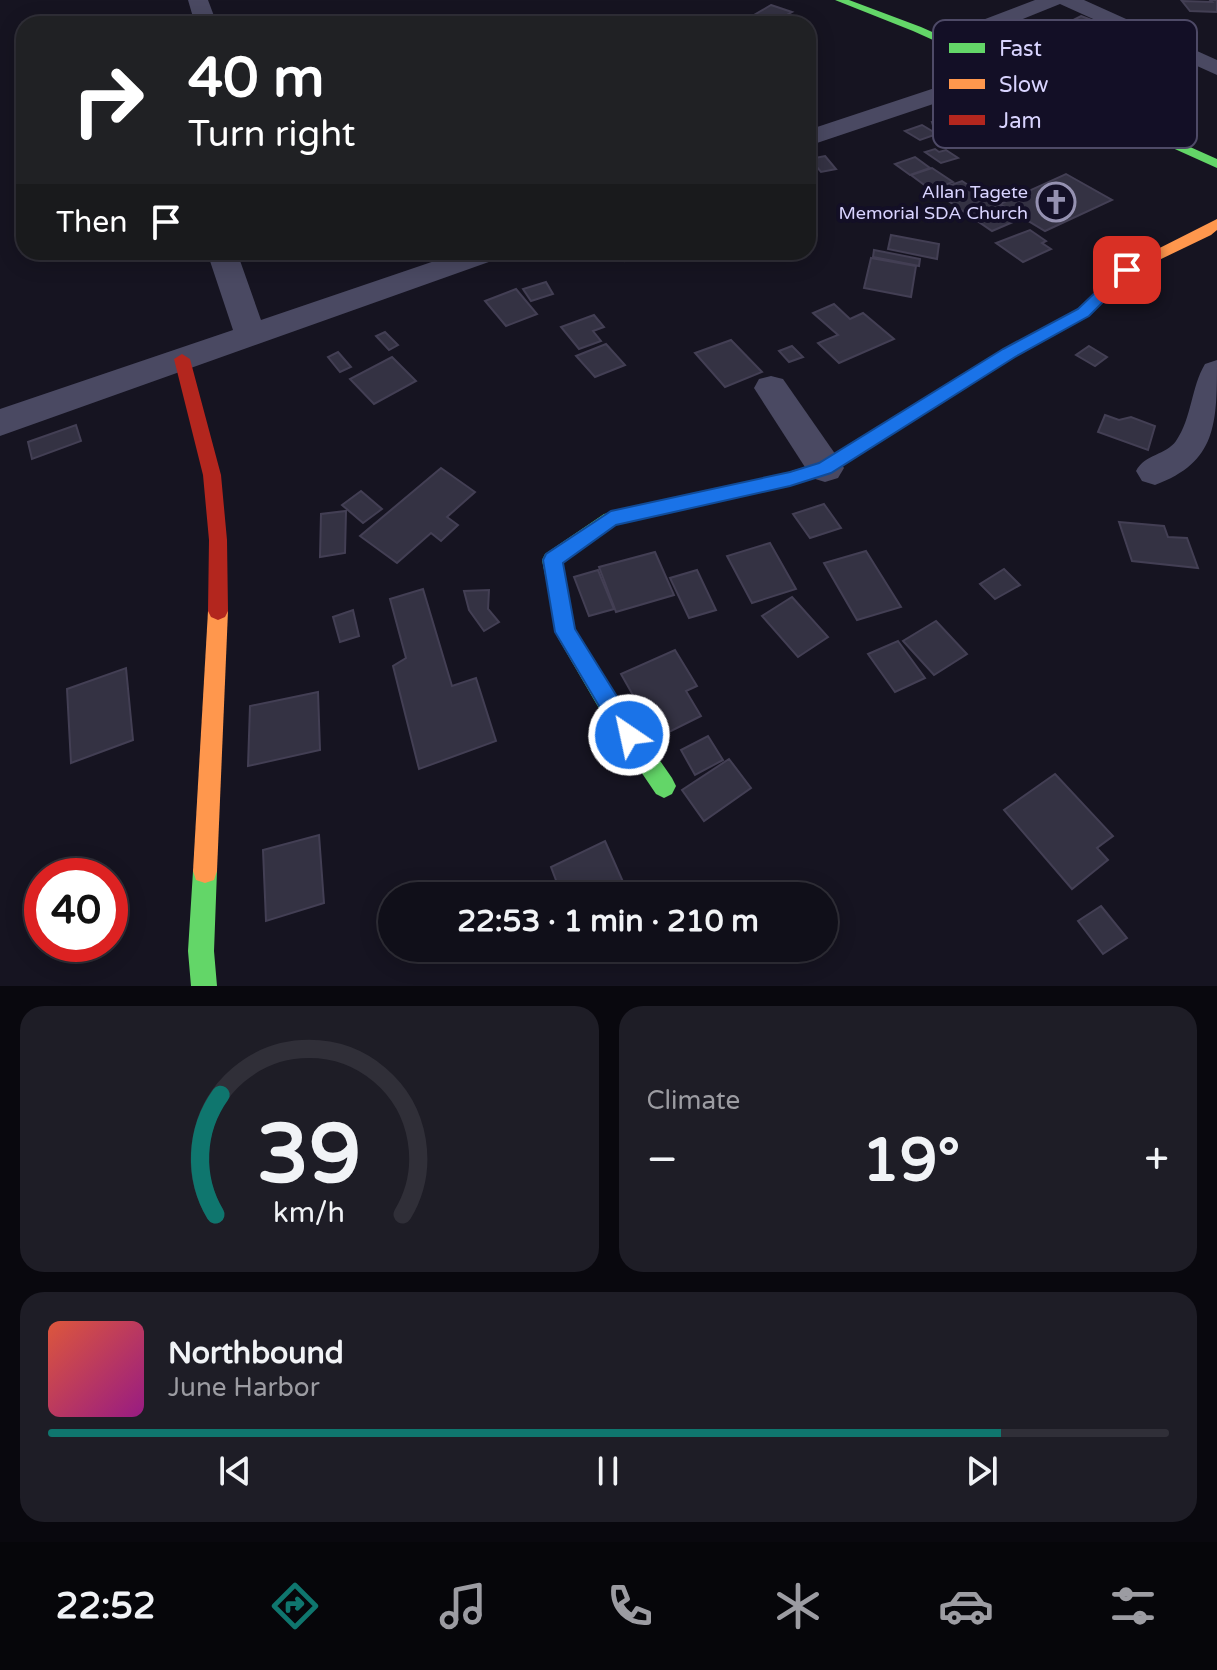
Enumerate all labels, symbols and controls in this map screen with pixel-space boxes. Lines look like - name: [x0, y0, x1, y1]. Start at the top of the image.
- legend: [933, 20, 1197, 148]
- text: Fast: [999, 36, 1042, 62]
- text: 40 m: [188, 45, 324, 112]
- icon: right: [56, 48, 160, 152]
- text: Slow: [999, 72, 1049, 98]
- text: Jam: [999, 108, 1042, 134]
- text: Turn right: [188, 113, 355, 156]
- place label: Allan Tagete Memorial SDA Church: [839, 181, 1028, 224]
- church icon: Allan Tagete Memorial SDA Church: [1035, 181, 1077, 223]
- icon: arrive: [144, 200, 188, 244]
- text: Then: [56, 204, 128, 241]
- pin: [1093, 236, 1161, 304]
- icon: arrive: [1105, 248, 1149, 292]
- position arrow: [587, 693, 671, 777]
- speed limit sign: 40: [24, 858, 128, 962]
- text: 22:53 · 1 min · 210 m: [457, 903, 759, 940]
- text: Climate: [647, 1085, 740, 1116]
- text: 39: [257, 1105, 361, 1205]
- text: 19°: [862, 1125, 960, 1197]
- text: −: [647, 1134, 678, 1187]
- text: +: [1144, 1134, 1169, 1187]
- text: km/h: [273, 1196, 345, 1230]
- text: Northbound: [168, 1335, 344, 1372]
- text: June Harbor: [168, 1372, 320, 1403]
- icon: previous: [213, 1449, 257, 1493]
- icon: pause: [586, 1449, 630, 1493]
- icon: next: [960, 1449, 1004, 1493]
- icon: directions: [267, 1578, 323, 1634]
- icon: music: [435, 1578, 491, 1634]
- icon: phone: [602, 1578, 658, 1634]
- icon: climate: [770, 1578, 826, 1634]
- icon: car: [938, 1578, 994, 1634]
- icon: filters: [1105, 1578, 1161, 1634]
- text: 22:52: [56, 1585, 156, 1628]

